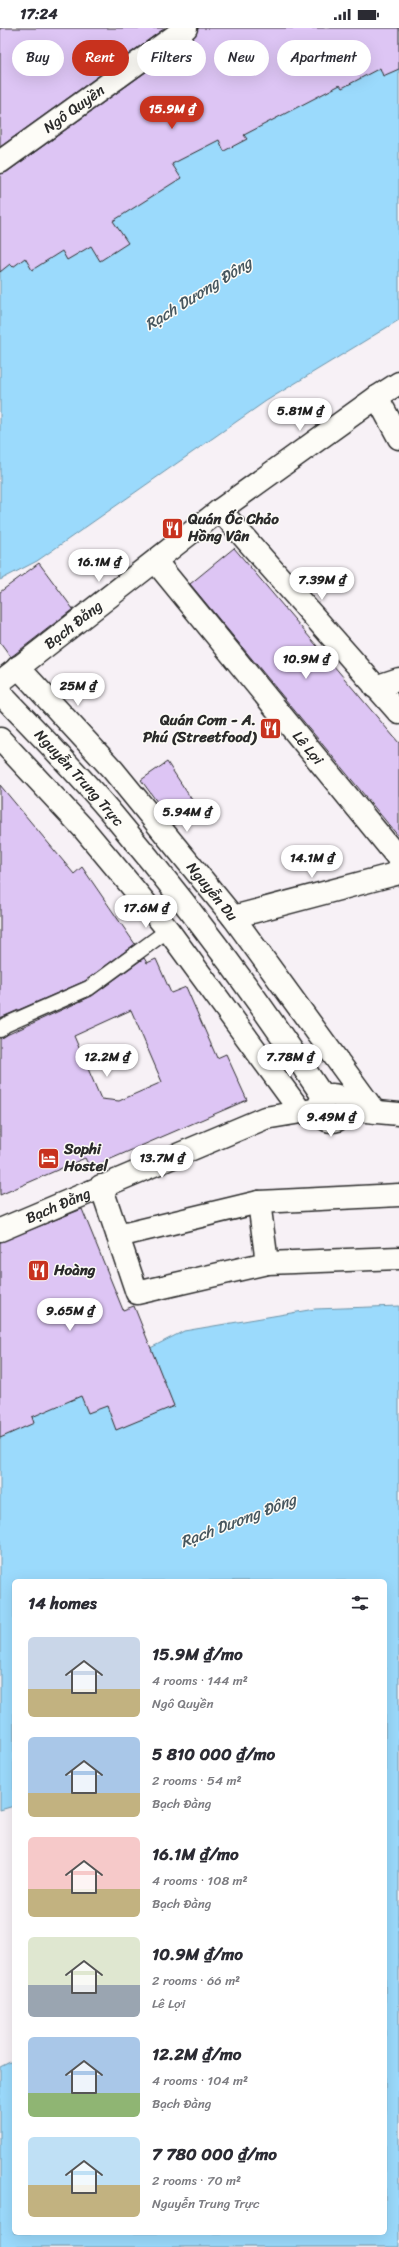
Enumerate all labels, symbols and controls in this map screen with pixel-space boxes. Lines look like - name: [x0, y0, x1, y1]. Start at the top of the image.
- text: 17:24: [20, 1, 58, 27]
- chip: Buy: [12, 40, 64, 76]
- chip: Rent: [72, 40, 129, 76]
- chip: Filters: [137, 40, 206, 76]
- chip: New: [214, 40, 269, 76]
- chip: Apartment: [277, 40, 371, 76]
- street label: Ngô Quyền: [37, 78, 110, 140]
- pin: 15.9M ₫: [135, 96, 209, 130]
- text: 15.9M ₫: [149, 97, 195, 120]
- water label: Rạch Dương Đông: [139, 248, 260, 338]
- pin: 5.81M ₫: [263, 398, 337, 432]
- text: 5.81M ₫: [277, 399, 323, 422]
- place label: Quán Ốc Chảo Hồng Vân: [187, 506, 279, 549]
- restaurant icon: Quán Ốc Chảo Hồng Vân: [160, 515, 186, 541]
- pin: 16.1M ₫: [62, 549, 136, 583]
- text: 16.1M ₫: [77, 550, 121, 573]
- pin: 7.39M ₫: [285, 567, 359, 601]
- text: 7.39M ₫: [298, 568, 346, 591]
- street label: Bạch Đằng: [38, 593, 109, 656]
- pin: 10.9M ₫: [269, 646, 343, 680]
- text: 10.9M ₫: [283, 647, 329, 670]
- pin: 25M ₫: [50, 673, 106, 707]
- text: 25M ₫: [60, 674, 96, 697]
- place label: Quán Cơm - A. Phú (Streetfood): [143, 707, 258, 750]
- restaurant icon: Quán Cơm - A. Phú (Streetfood): [258, 716, 284, 742]
- street label: Nguyễn Trung Trực: [28, 723, 131, 833]
- street label: Lê Lợi: [286, 725, 331, 772]
- pin: 5.94M ₫: [150, 799, 224, 833]
- text: 5.94M ₫: [163, 800, 211, 823]
- pin: 14.1M ₫: [275, 845, 349, 879]
- text: 14.1M ₫: [290, 846, 334, 869]
- street label: Nguyễn Du: [180, 856, 245, 927]
- pin: 17.6M ₫: [109, 895, 183, 929]
- text: 17.6M ₫: [123, 896, 169, 919]
- pin: 12.2M ₫: [70, 1044, 144, 1078]
- pin: 7.78M ₫: [253, 1044, 327, 1078]
- text: 12.2M ₫: [84, 1045, 130, 1068]
- text: 7.78M ₫: [266, 1045, 314, 1068]
- pin: 9.49M ₫: [294, 1104, 368, 1138]
- text: 9.49M ₫: [307, 1105, 355, 1128]
- place label: Sophi Hostel: [63, 1136, 108, 1179]
- hotel icon: Sophi Hostel: [35, 1145, 61, 1171]
- pin: 13.7M ₫: [125, 1145, 199, 1179]
- text: 13.7M ₫: [140, 1146, 184, 1169]
- street label: Bạch Đằng: [21, 1180, 95, 1231]
- restaurant icon: Hoàng: [26, 1257, 52, 1283]
- place label: Hoàng: [53, 1257, 96, 1283]
- pin: 9.65M ₫: [33, 1298, 107, 1332]
- text: 9.65M ₫: [46, 1299, 94, 1322]
- water label: Rạch Dương Đông: [176, 1484, 302, 1556]
- text: 14 homes: [28, 1588, 97, 1618]
- icon: filters: [349, 1592, 371, 1614]
- text: 15.9M ₫/mo: [152, 1639, 243, 1669]
- icon: home: [60, 1653, 108, 1701]
- text: 4 rooms · 144 m²: [152, 1669, 248, 1692]
- text: Ngô Quyền: [152, 1692, 213, 1715]
- text: 5 810 000 ₫/mo: [152, 1739, 275, 1769]
- icon: home: [60, 1753, 108, 1801]
- text: 2 rooms · 54 m²: [152, 1769, 242, 1792]
- text: Bạch Đằng: [152, 1792, 211, 1815]
- text: 16.1M ₫/mo: [152, 1839, 239, 1869]
- icon: home: [60, 1853, 108, 1901]
- text: 4 rooms · 108 m²: [152, 1869, 248, 1892]
- text: Bạch Đằng: [152, 1892, 211, 1915]
- text: 10.9M ₫/mo: [152, 1939, 243, 1969]
- icon: home: [60, 1953, 108, 2001]
- text: 2 rooms · 66 m²: [152, 1969, 240, 1992]
- text: Lê Lợi: [152, 1992, 185, 2015]
- text: 12.2M ₫/mo: [152, 2039, 241, 2069]
- icon: home: [60, 2053, 108, 2101]
- text: 4 rooms · 104 m²: [152, 2069, 248, 2092]
- text: Bạch Đằng: [152, 2092, 211, 2115]
- text: 7 780 000 ₫/mo: [152, 2139, 277, 2169]
- icon: home: [60, 2153, 108, 2201]
- text: 2 rooms · 70 m²: [152, 2169, 241, 2192]
- text: Nguyễn Trung Trực: [152, 2192, 259, 2215]

